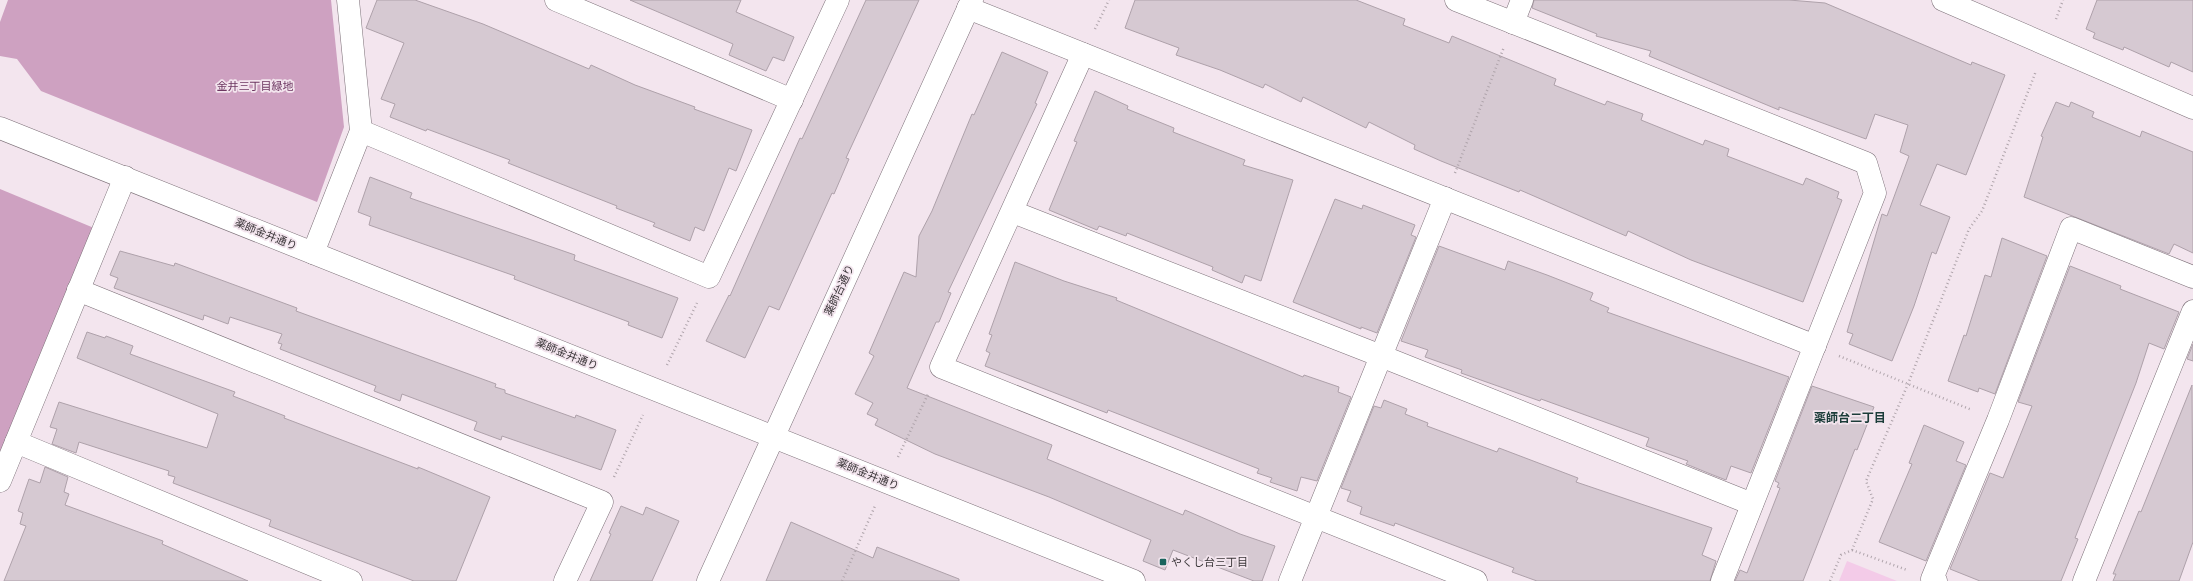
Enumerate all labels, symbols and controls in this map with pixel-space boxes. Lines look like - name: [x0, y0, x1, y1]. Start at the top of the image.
- park label: 金井三丁目緑地: [217, 79, 294, 92]
- street label: 薬師金井通り: [233, 215, 299, 252]
- street label: 薬師台通り: [821, 262, 856, 317]
- street label: 薬師金井通り: [534, 335, 600, 372]
- district label: 薬師台二丁目: [1814, 410, 1886, 424]
- street label: 薬師金井通り: [835, 455, 901, 492]
- place label: やくし台三丁目: [1171, 555, 1248, 568]
- marker: やくし台三丁目: [1158, 557, 1168, 567]

